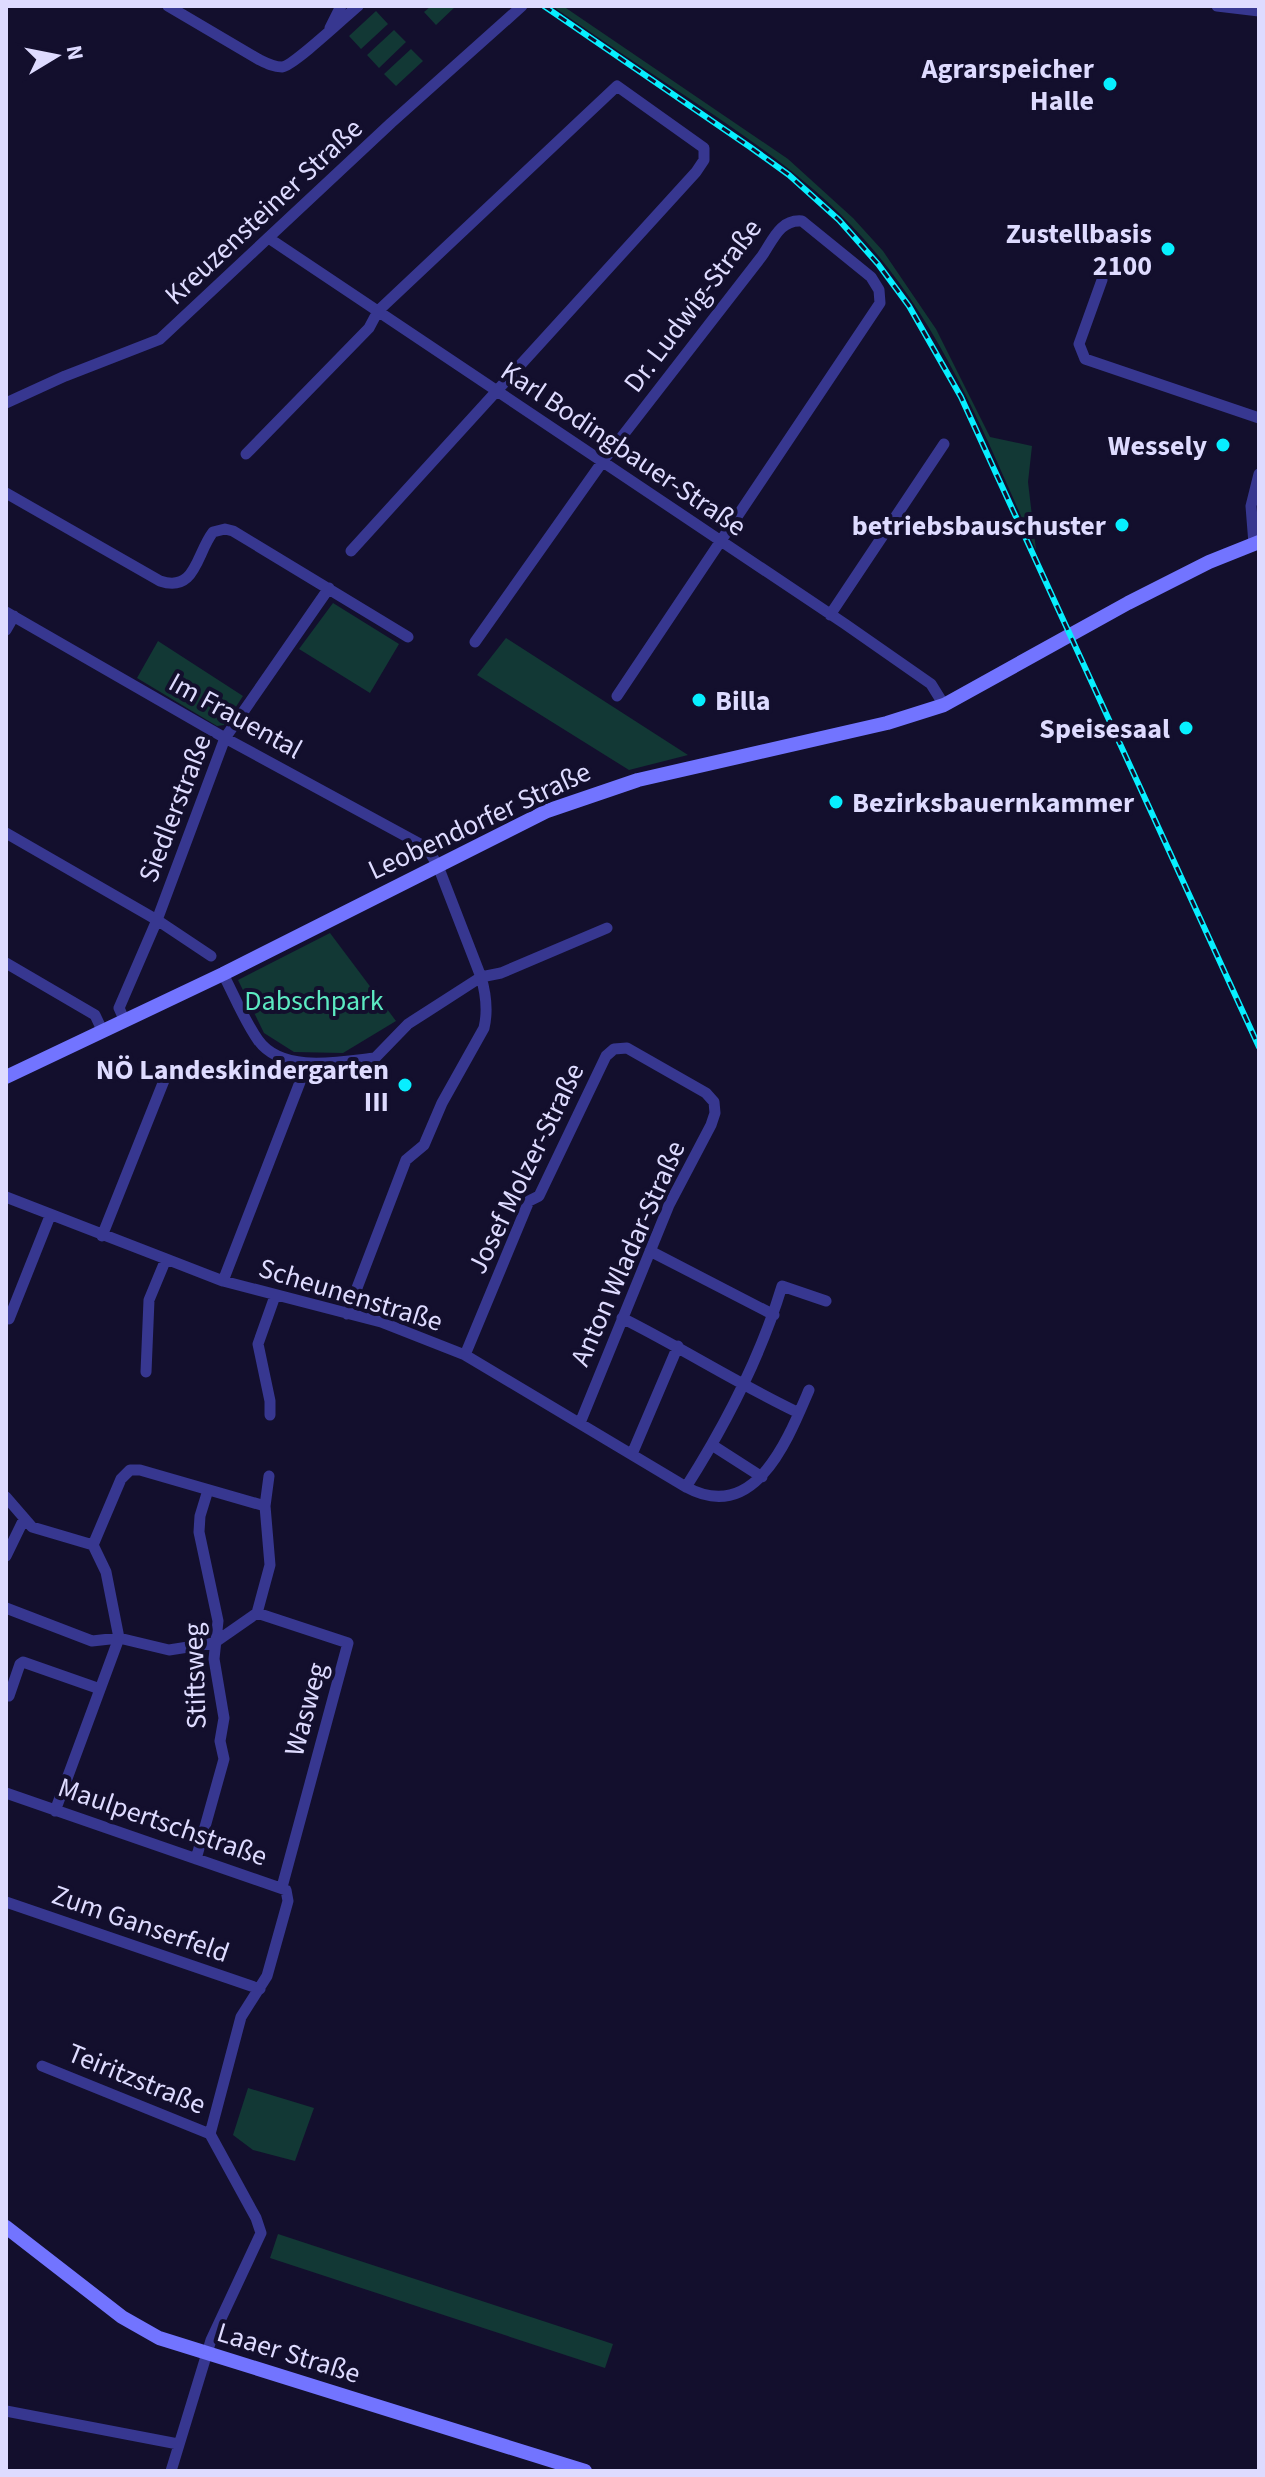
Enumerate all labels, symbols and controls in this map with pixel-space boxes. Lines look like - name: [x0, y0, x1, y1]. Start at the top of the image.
- north arrow: [16, 16, 96, 96]
- text: N: [58, 43, 92, 63]
- place label: Agrarspeicher Halle: [921, 49, 1095, 121]
- marker: Agrarspeicher Halle: [1101, 75, 1119, 93]
- street label: Kreuzensteiner Straße: [156, 109, 372, 314]
- street label: Dr. Ludwig-Straße: [614, 210, 771, 401]
- place label: Zustellbasis 2100: [1006, 214, 1152, 286]
- marker: Zustellbasis 2100: [1159, 240, 1177, 258]
- street label: Karl Bodingbauer-Straße: [493, 351, 754, 546]
- place label: Wessely: [1108, 426, 1207, 466]
- marker: Wessely: [1214, 436, 1232, 454]
- place label: betriebsbauschuster: [852, 506, 1107, 546]
- marker: betriebsbauschuster: [1113, 516, 1131, 534]
- street label: Im Frauental: [161, 663, 310, 769]
- place label: Billa: [715, 681, 770, 721]
- marker: Billa: [690, 691, 708, 709]
- place label: Speisesaal: [1039, 709, 1170, 749]
- marker: Speisesaal: [1177, 719, 1195, 737]
- street label: Siedlerstraße: [128, 728, 222, 888]
- street label: Leobendorfer Straße: [362, 752, 597, 890]
- place label: Bezirksbauernkammer: [852, 783, 1135, 823]
- marker: Bezirksbauernkammer: [827, 793, 845, 811]
- park label: Dabschpark: [244, 981, 384, 1021]
- place label: NÖ Landeskindergarten III: [96, 1050, 389, 1122]
- street label: Josef Molzer-Straße: [457, 1056, 594, 1281]
- marker: NÖ Landeskindergarten III: [396, 1076, 414, 1094]
- street label: Anton Wladar-Straße: [560, 1134, 696, 1372]
- street label: Scheunenstraße: [254, 1248, 448, 1342]
- street label: Stiftsweg: [173, 1622, 217, 1730]
- street label: Wasweg: [274, 1658, 338, 1760]
- street label: Maulpertschstraße: [53, 1767, 273, 1876]
- street label: Zum Ganserfeld: [47, 1875, 235, 1973]
- street label: Teiritzstraße: [62, 2033, 212, 2125]
- street label: Laaer Straße: [212, 2312, 365, 2394]

